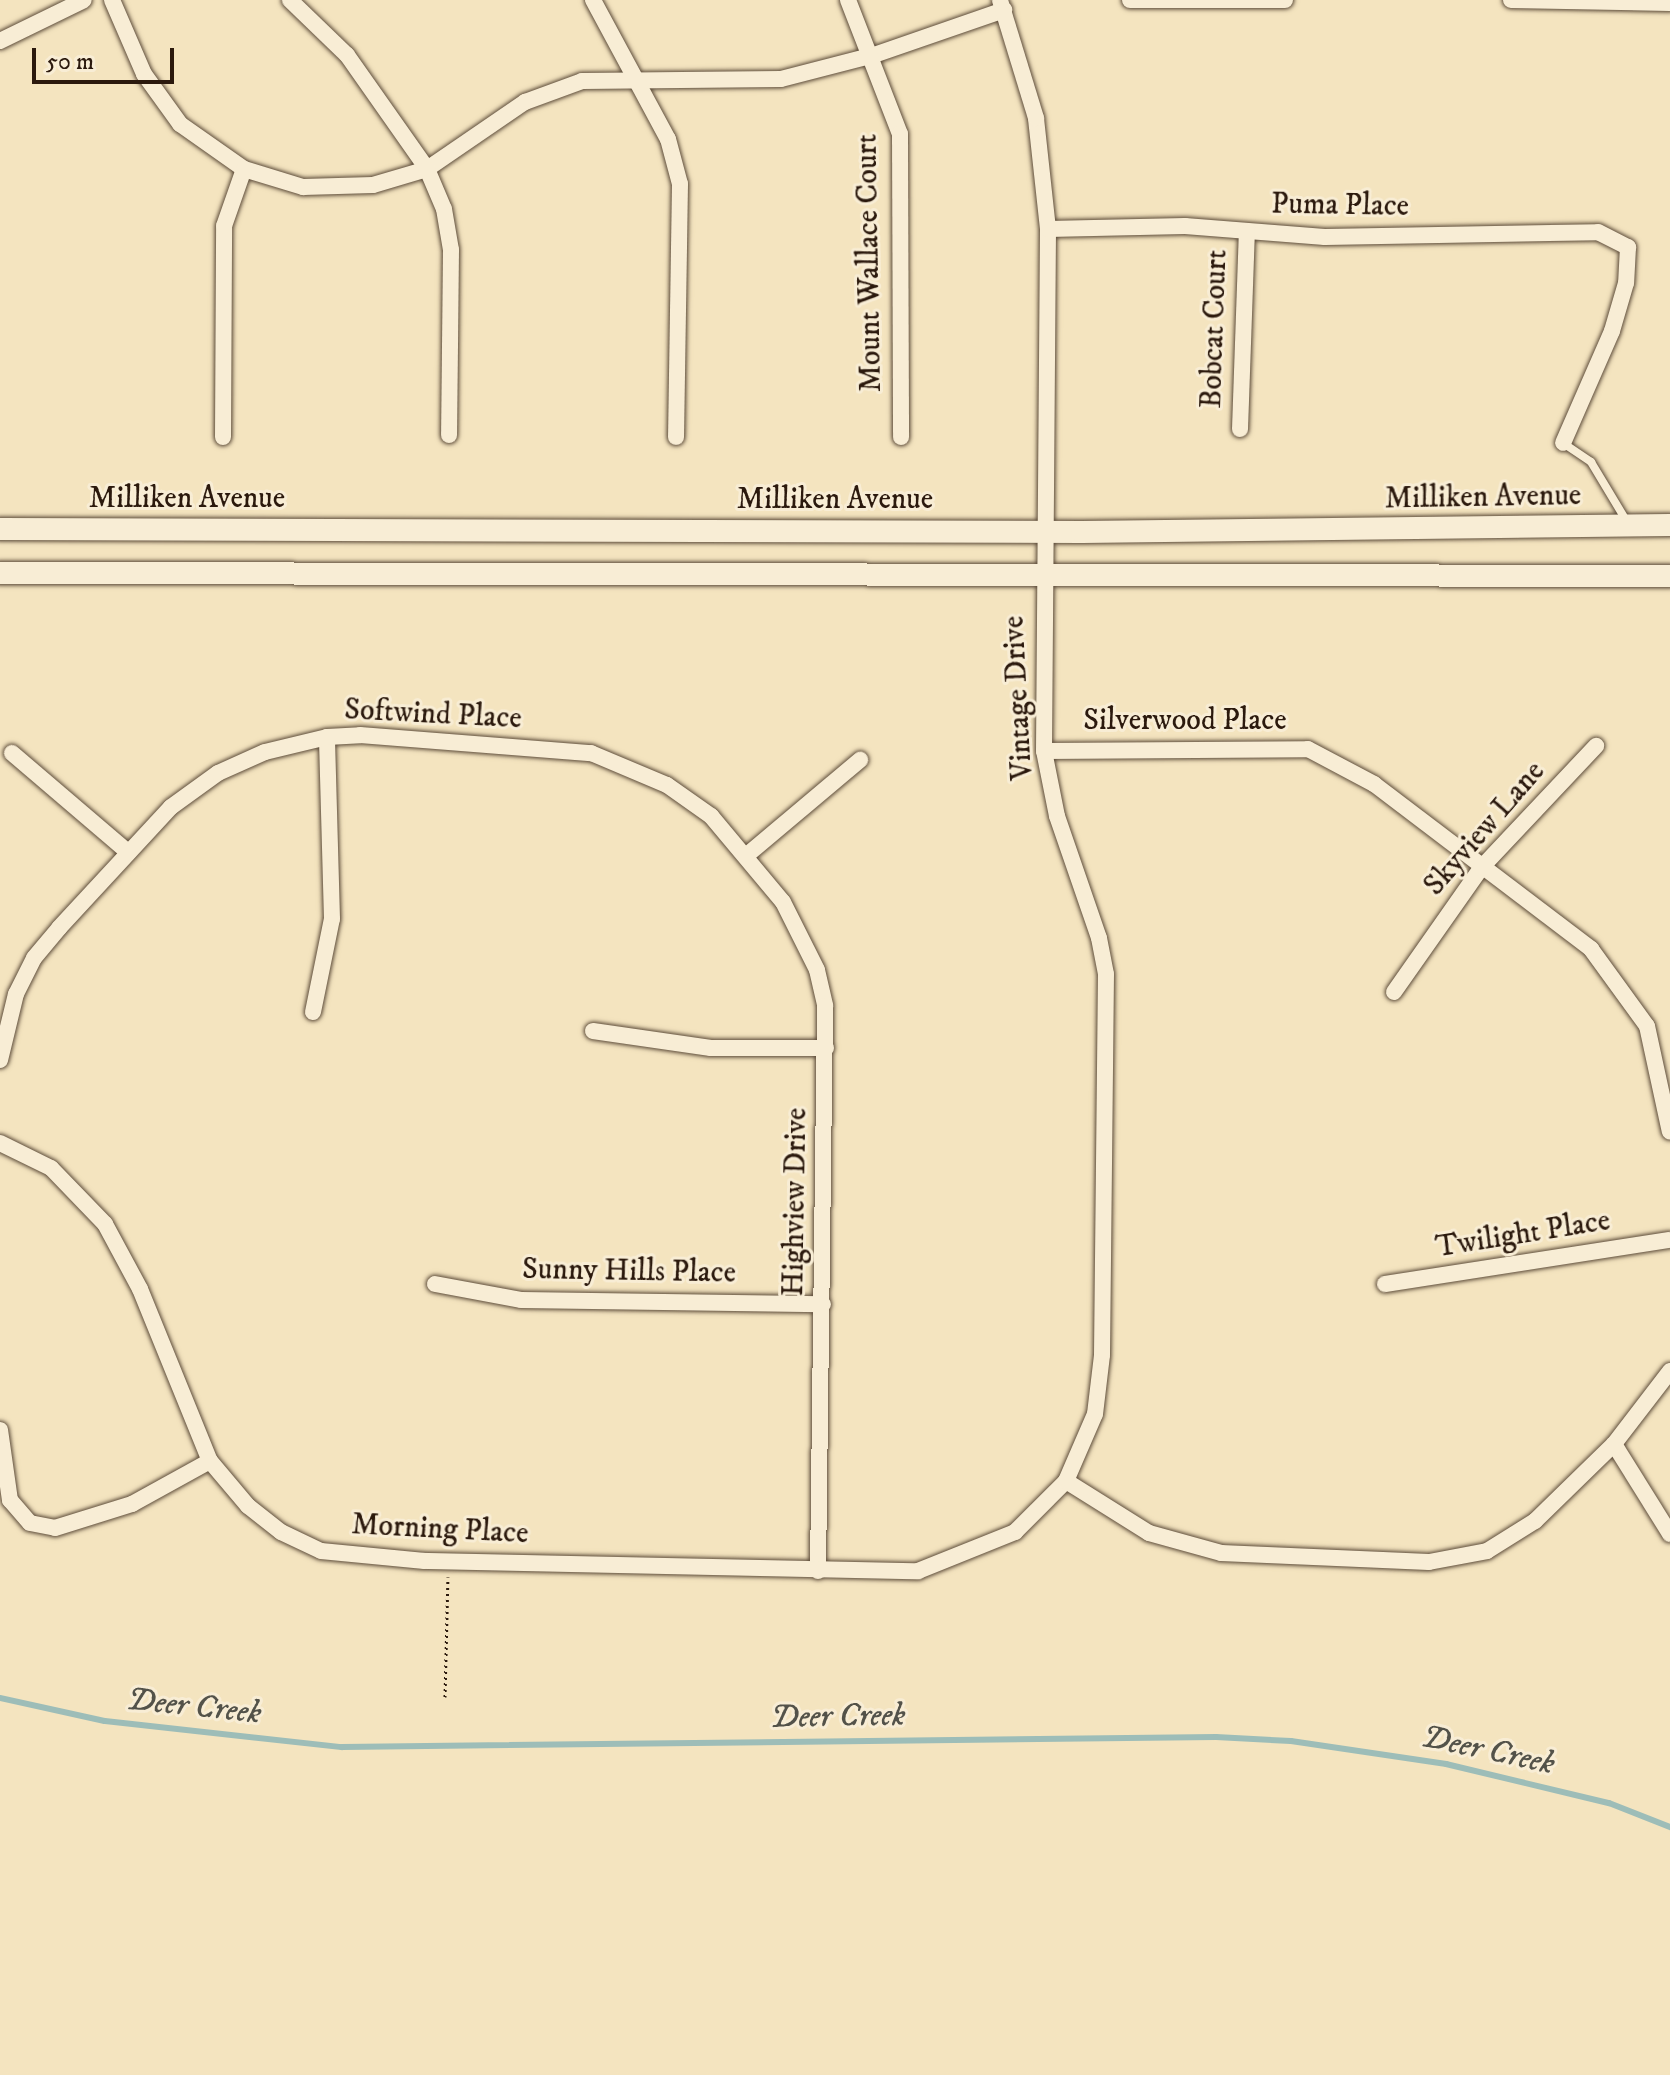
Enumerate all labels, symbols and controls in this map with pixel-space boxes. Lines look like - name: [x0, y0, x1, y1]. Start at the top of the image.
- scale bar: [36, 32, 178, 82]
- text: 50 m: [46, 47, 94, 77]
- street label: Mount Wallace Court: [850, 134, 890, 392]
- street label: Puma Place: [1271, 187, 1409, 225]
- street label: Bobcat Court: [1194, 249, 1236, 409]
- street label: Milliken Avenue: [1384, 478, 1582, 518]
- street label: Milliken Avenue: [89, 481, 285, 517]
- street label: Milliken Avenue: [737, 482, 933, 518]
- street label: Vintage Drive: [997, 615, 1041, 781]
- street label: Softwind Place: [343, 692, 523, 738]
- street label: Silverwood Place: [1083, 703, 1287, 739]
- street label: Skyview Lane: [1417, 755, 1553, 903]
- street label: Highview Drive: [776, 1107, 816, 1297]
- street label: Twilight Place: [1433, 1203, 1613, 1267]
- street label: Sunny Hills Place: [522, 1252, 736, 1292]
- street label: Morning Place: [351, 1507, 529, 1553]
- water label: Deer Creek: [125, 1681, 263, 1733]
- water label: Deer Creek: [770, 1697, 906, 1737]
- water label: Deer Creek: [1418, 1718, 1558, 1784]

